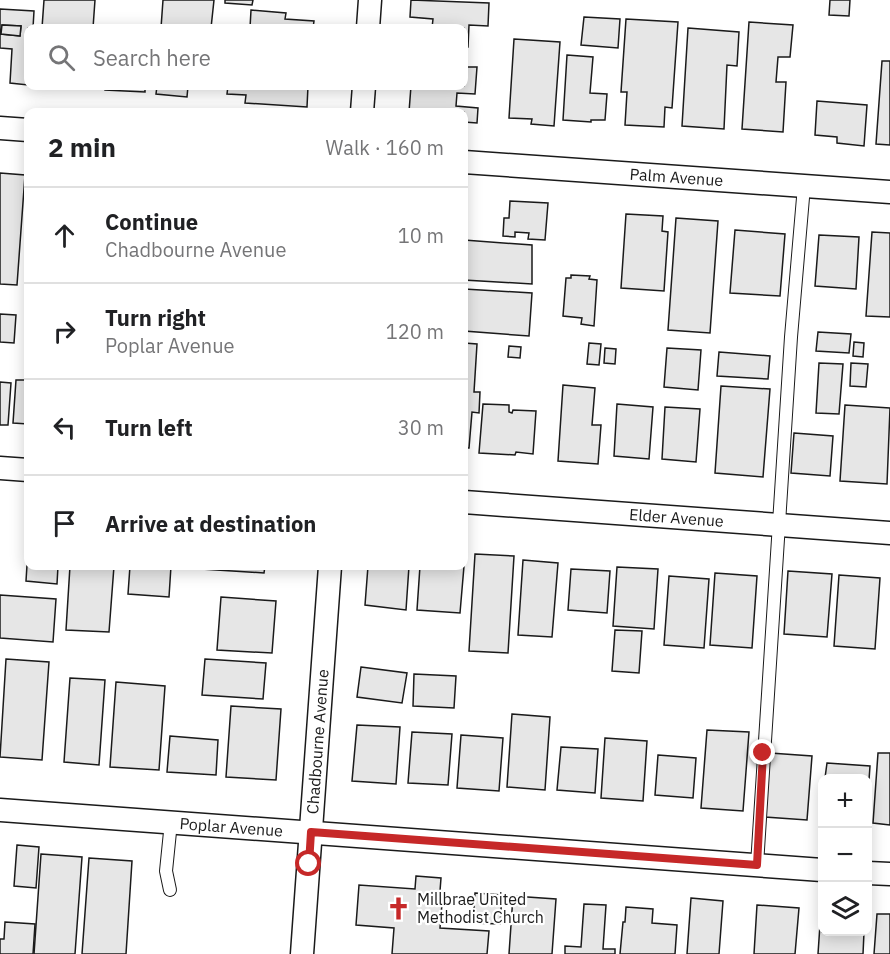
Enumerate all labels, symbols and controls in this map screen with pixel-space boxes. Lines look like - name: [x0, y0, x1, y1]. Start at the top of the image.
- search box: [24, 24, 468, 90]
- icon: search: [45, 41, 78, 74]
- text: Search here: [93, 43, 211, 72]
- text: 2 min: [48, 130, 116, 164]
- text: Walk · 160 m: [326, 134, 444, 161]
- street label: Palm Avenue: [629, 164, 724, 190]
- text: Continue: [105, 207, 198, 236]
- icon: ahead: [48, 219, 81, 252]
- text: 10 m: [398, 222, 444, 249]
- text: Chadbourne Avenue: [105, 236, 286, 263]
- text: Turn right: [105, 303, 206, 332]
- icon: right: [48, 315, 81, 348]
- text: 120 m: [386, 318, 444, 345]
- text: Poplar Avenue: [105, 332, 234, 359]
- icon: left: [48, 411, 81, 444]
- text: Turn left: [105, 413, 193, 442]
- text: 30 m: [398, 414, 444, 441]
- street label: Elder Avenue: [628, 504, 725, 531]
- icon: arrive: [48, 507, 81, 540]
- text: Arrive at destination: [105, 509, 316, 538]
- street label: Chadbourne Avenue: [302, 668, 333, 815]
- route end: [749, 739, 775, 765]
- map controls: [818, 774, 872, 936]
- button: +: [818, 774, 872, 828]
- street label: Poplar Avenue: [179, 813, 284, 841]
- button: −: [818, 828, 872, 882]
- route start: [295, 850, 321, 876]
- button: layers: [818, 882, 872, 936]
- place label: Millbrae United Methodist Church: [417, 889, 544, 927]
- church icon: Millbrae United Methodist Church: [386, 895, 412, 921]

